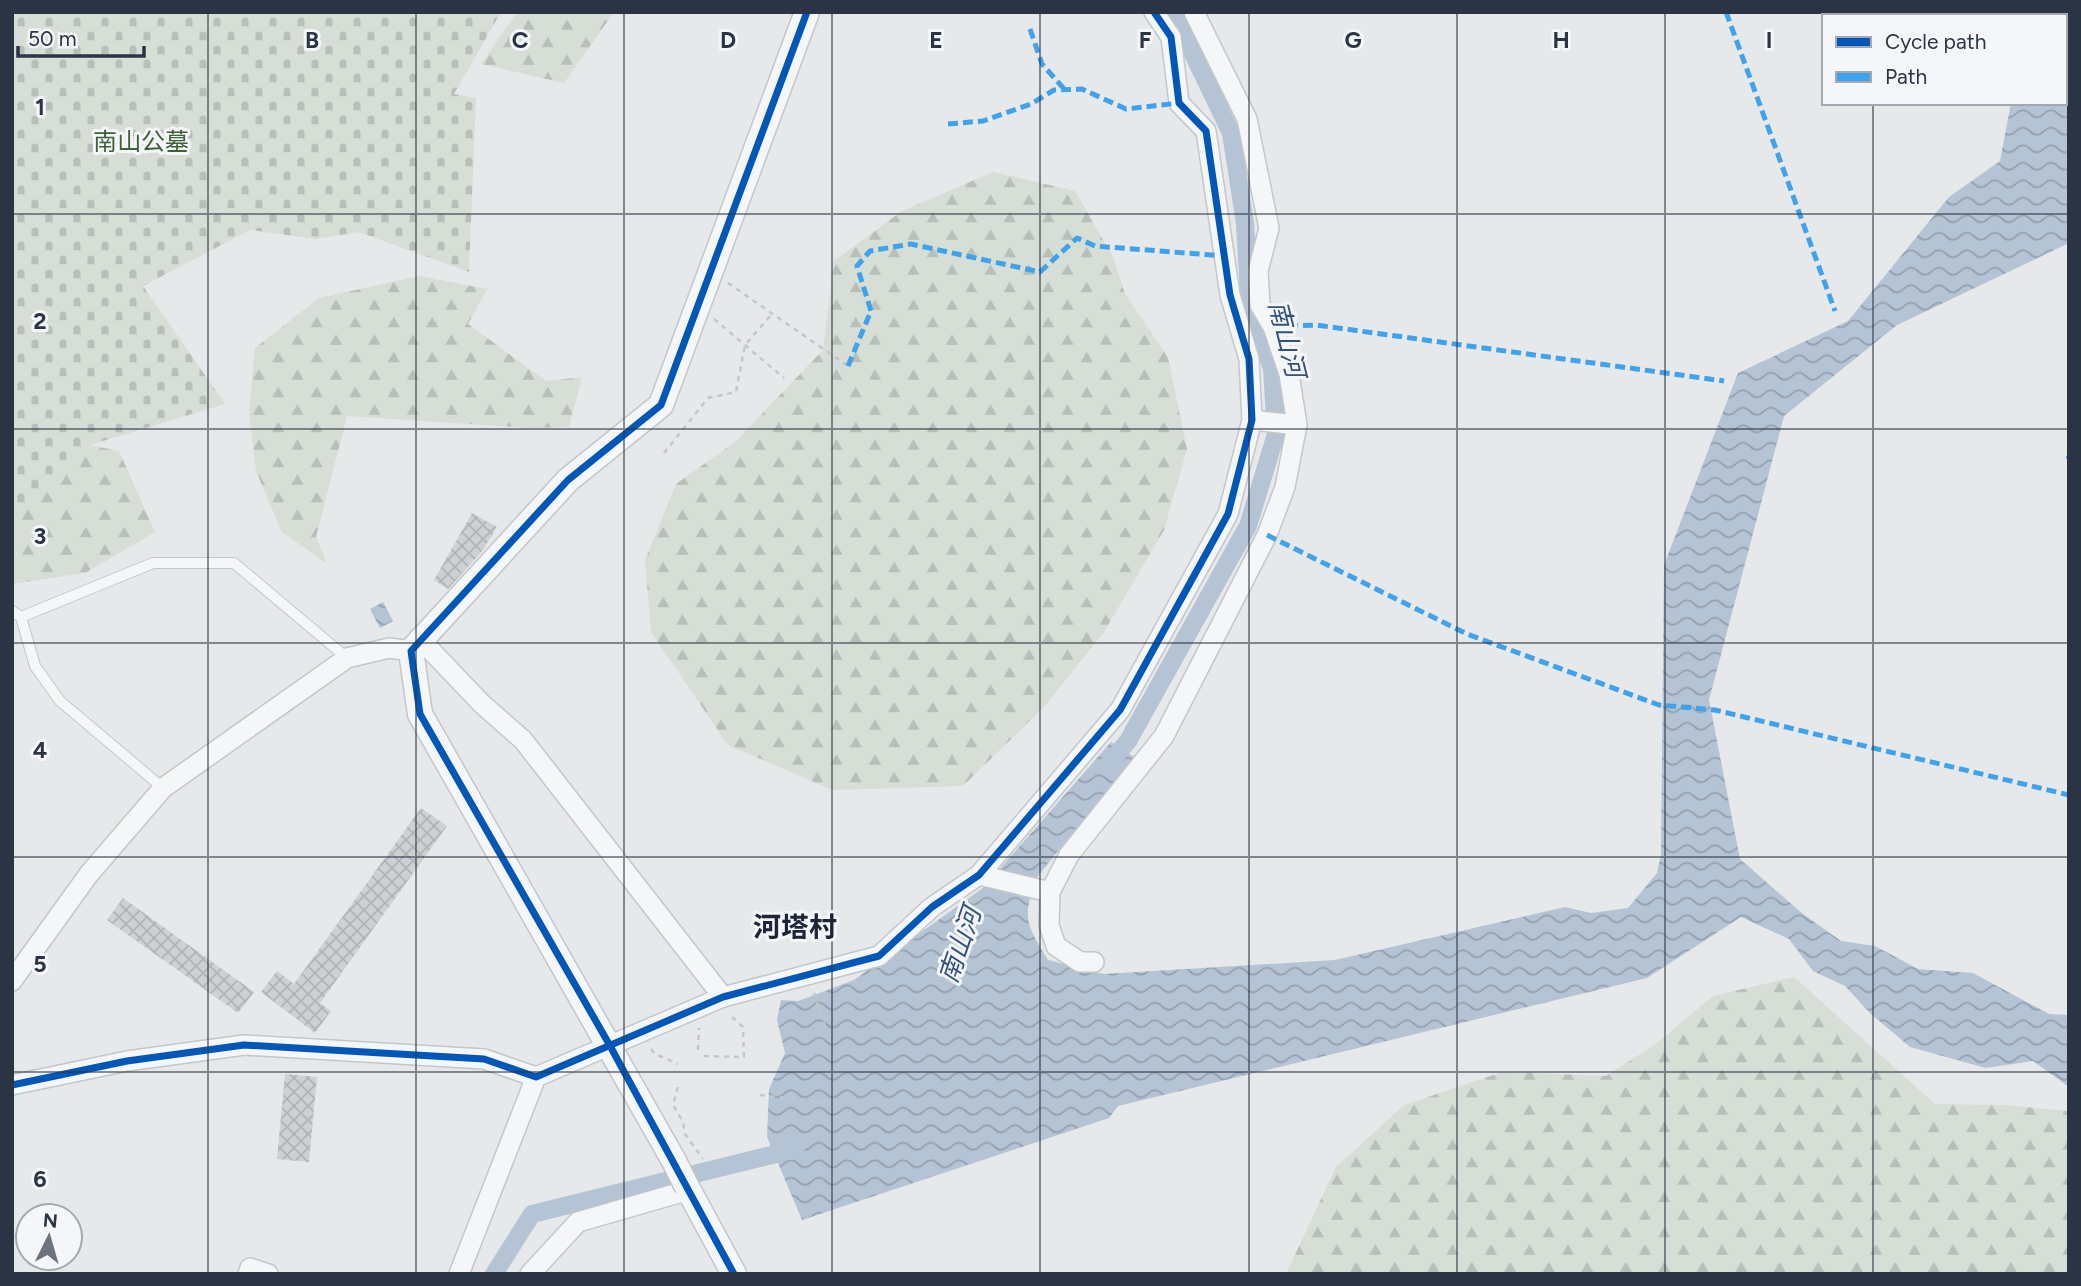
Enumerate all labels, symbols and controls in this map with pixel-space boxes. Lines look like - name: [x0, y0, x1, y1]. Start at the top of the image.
- scale bar: [18, 14, 144, 58]
- legend: [1822, 14, 2067, 105]
- text: 50 m: [28, 26, 77, 51]
- text: B: [305, 26, 319, 54]
- text: C: [512, 26, 529, 54]
- text: D: [720, 26, 736, 54]
- text: E: [929, 26, 943, 54]
- text: F: [1139, 26, 1152, 54]
- text: G: [1344, 26, 1362, 54]
- text: H: [1552, 26, 1570, 54]
- text: I: [1766, 26, 1772, 54]
- text: Cycle path: [1885, 29, 1986, 54]
- text: Path: [1885, 64, 1927, 89]
- text: 1: [35, 93, 45, 121]
- park label: 南山公墓: [93, 127, 189, 156]
- water label: 南山河: [1262, 297, 1313, 386]
- text: 2: [33, 307, 47, 335]
- text: 3: [34, 522, 46, 550]
- text: 4: [33, 736, 47, 764]
- water label: 南山河: [932, 898, 989, 987]
- district label: 河塔村: [753, 910, 837, 944]
- text: 5: [33, 950, 47, 978]
- text: 6: [33, 1165, 47, 1193]
- north arrow: [14, 1202, 84, 1272]
- text: N: [42, 1208, 59, 1233]

